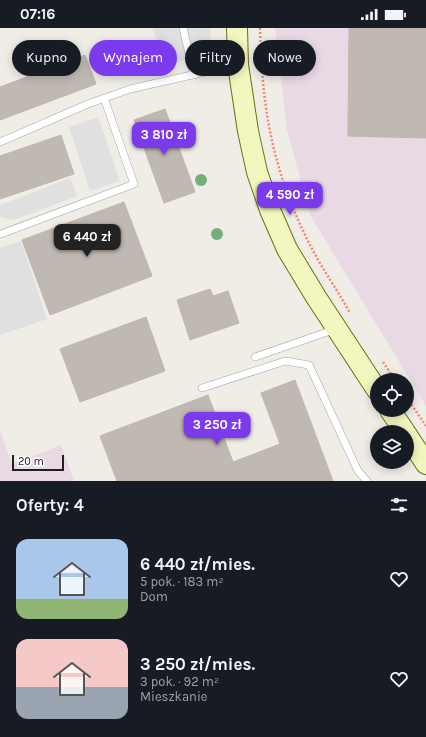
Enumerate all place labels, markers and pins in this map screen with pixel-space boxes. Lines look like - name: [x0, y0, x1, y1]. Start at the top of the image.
- pin: 3 810 zł: [123, 122, 205, 156]
- pin: 4 590 zł: [249, 182, 331, 216]
- pin: 6 440 zł: [46, 224, 128, 258]
- pin: 3 250 zł: [176, 412, 258, 446]

